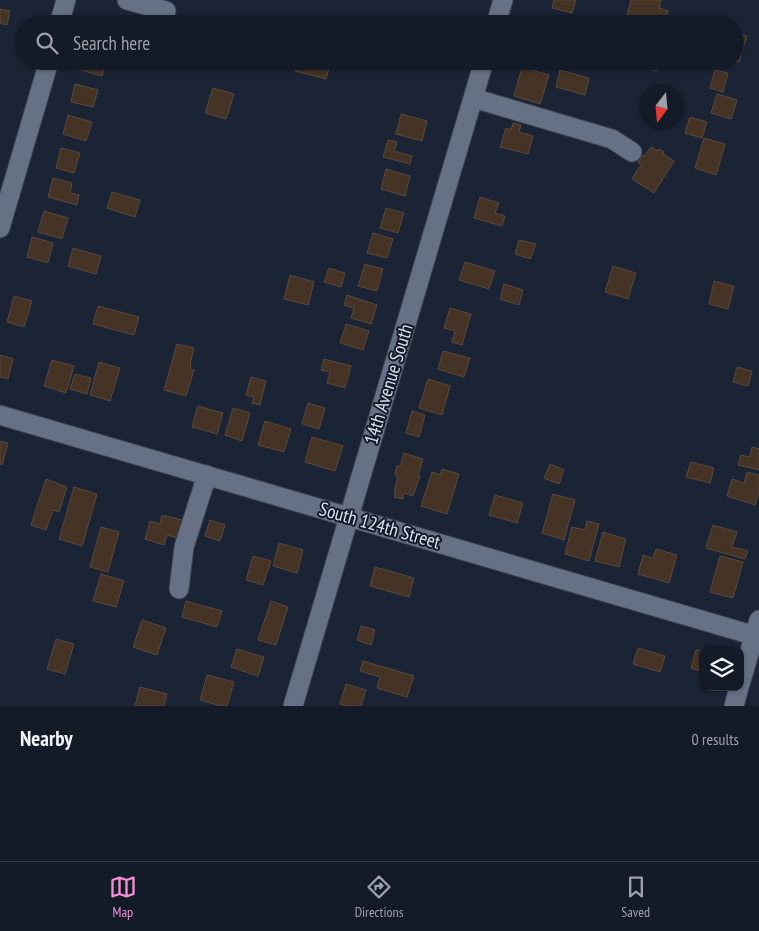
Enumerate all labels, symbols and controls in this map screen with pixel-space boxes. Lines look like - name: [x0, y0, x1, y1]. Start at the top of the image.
- search box: [15, 15, 744, 70]
- icon: search: [33, 29, 61, 57]
- text: Search here: [73, 31, 150, 55]
- north arrow: [639, 85, 684, 130]
- street label: 14th Avenue South: [358, 321, 418, 447]
- street label: South 124th Street: [317, 496, 444, 554]
- map controls: [699, 646, 744, 691]
- button: layers: [699, 646, 744, 691]
- text: Nearby: [20, 725, 73, 752]
- text: 0 results: [692, 729, 739, 749]
- tab: Map: [109, 873, 137, 921]
- tab: Directions: [355, 873, 403, 921]
- tab: Saved: [621, 873, 650, 921]

